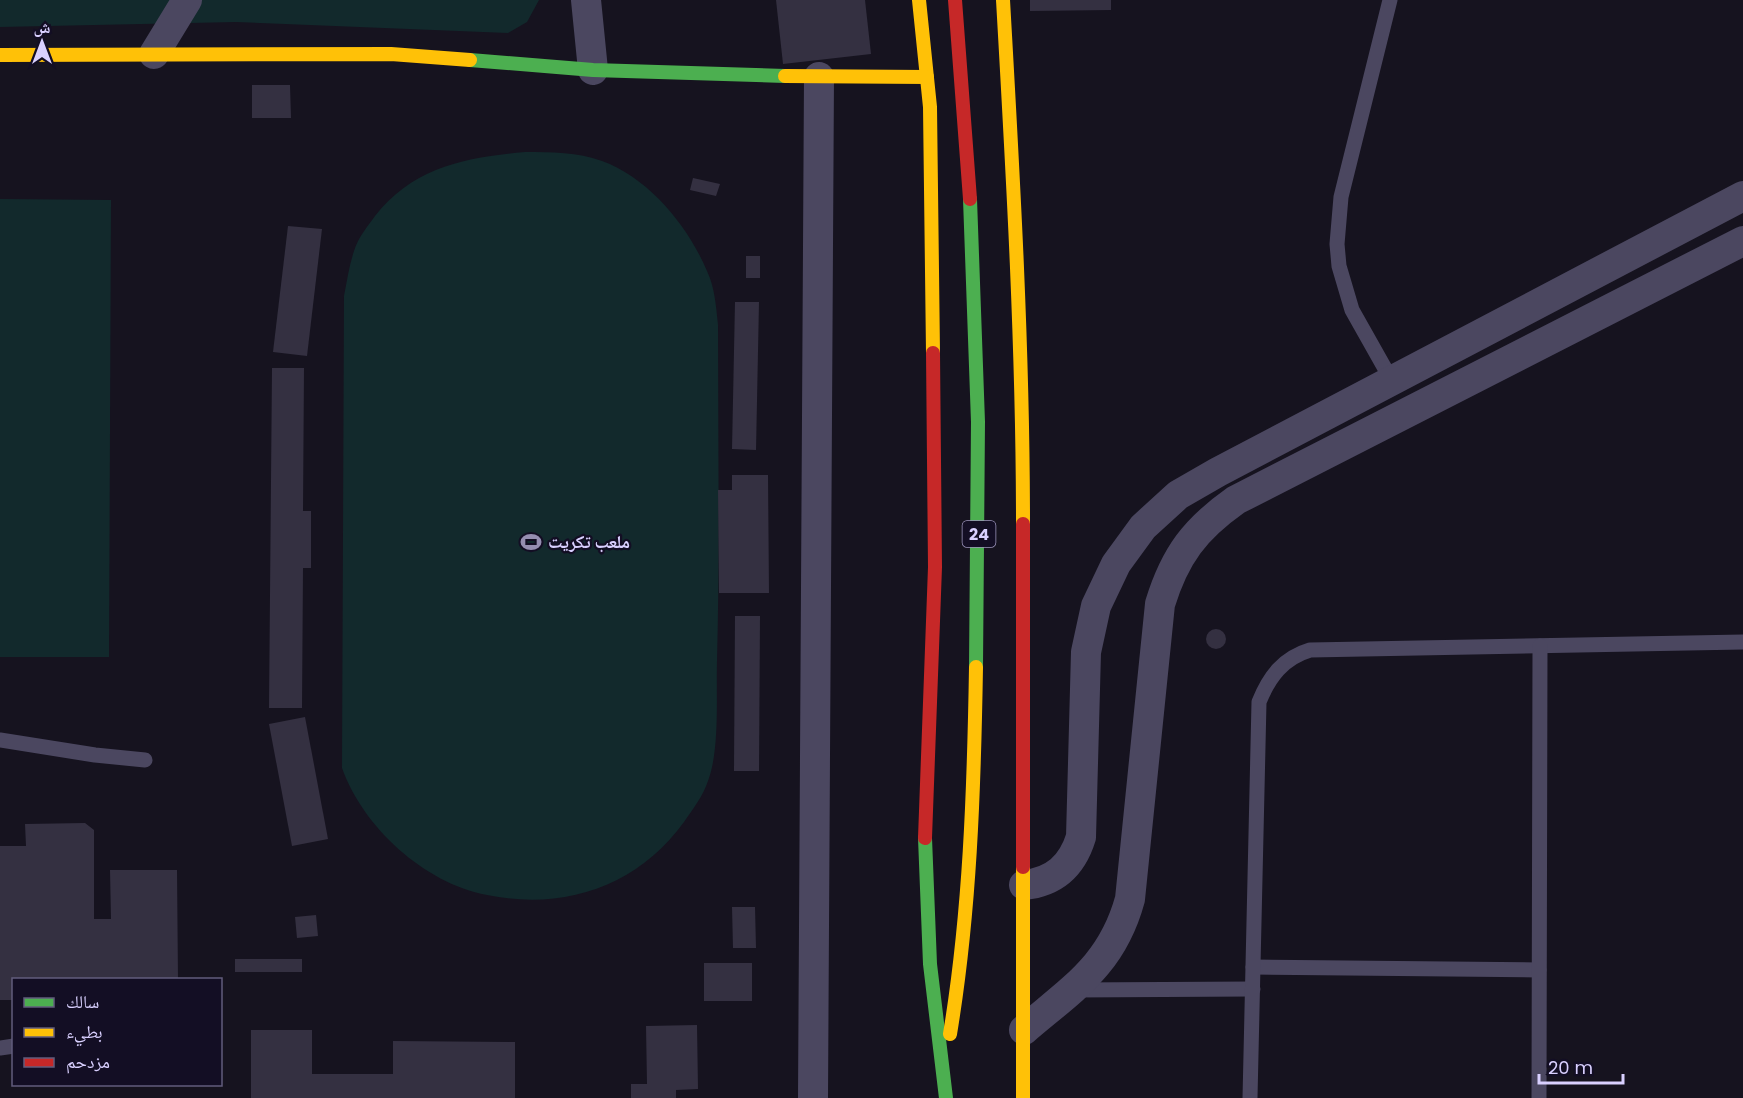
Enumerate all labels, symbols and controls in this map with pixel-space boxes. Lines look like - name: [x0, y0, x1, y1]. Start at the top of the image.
- north arrow: [12, 12, 72, 72]
- text: ش: [34, 16, 51, 39]
- road number: 24: [962, 521, 996, 547]
- place label: ملعب تكريت: [548, 529, 630, 554]
- sports icon: ملعب تكريت: [519, 530, 543, 554]
- legend: [12, 978, 222, 1086]
- text: سالك: [66, 989, 99, 1014]
- text: بطيء: [66, 1019, 103, 1047]
- scale bar: [1539, 1047, 1623, 1085]
- text: مزدحم: [66, 1049, 110, 1074]
- text: 20 m: [1548, 1055, 1593, 1080]

